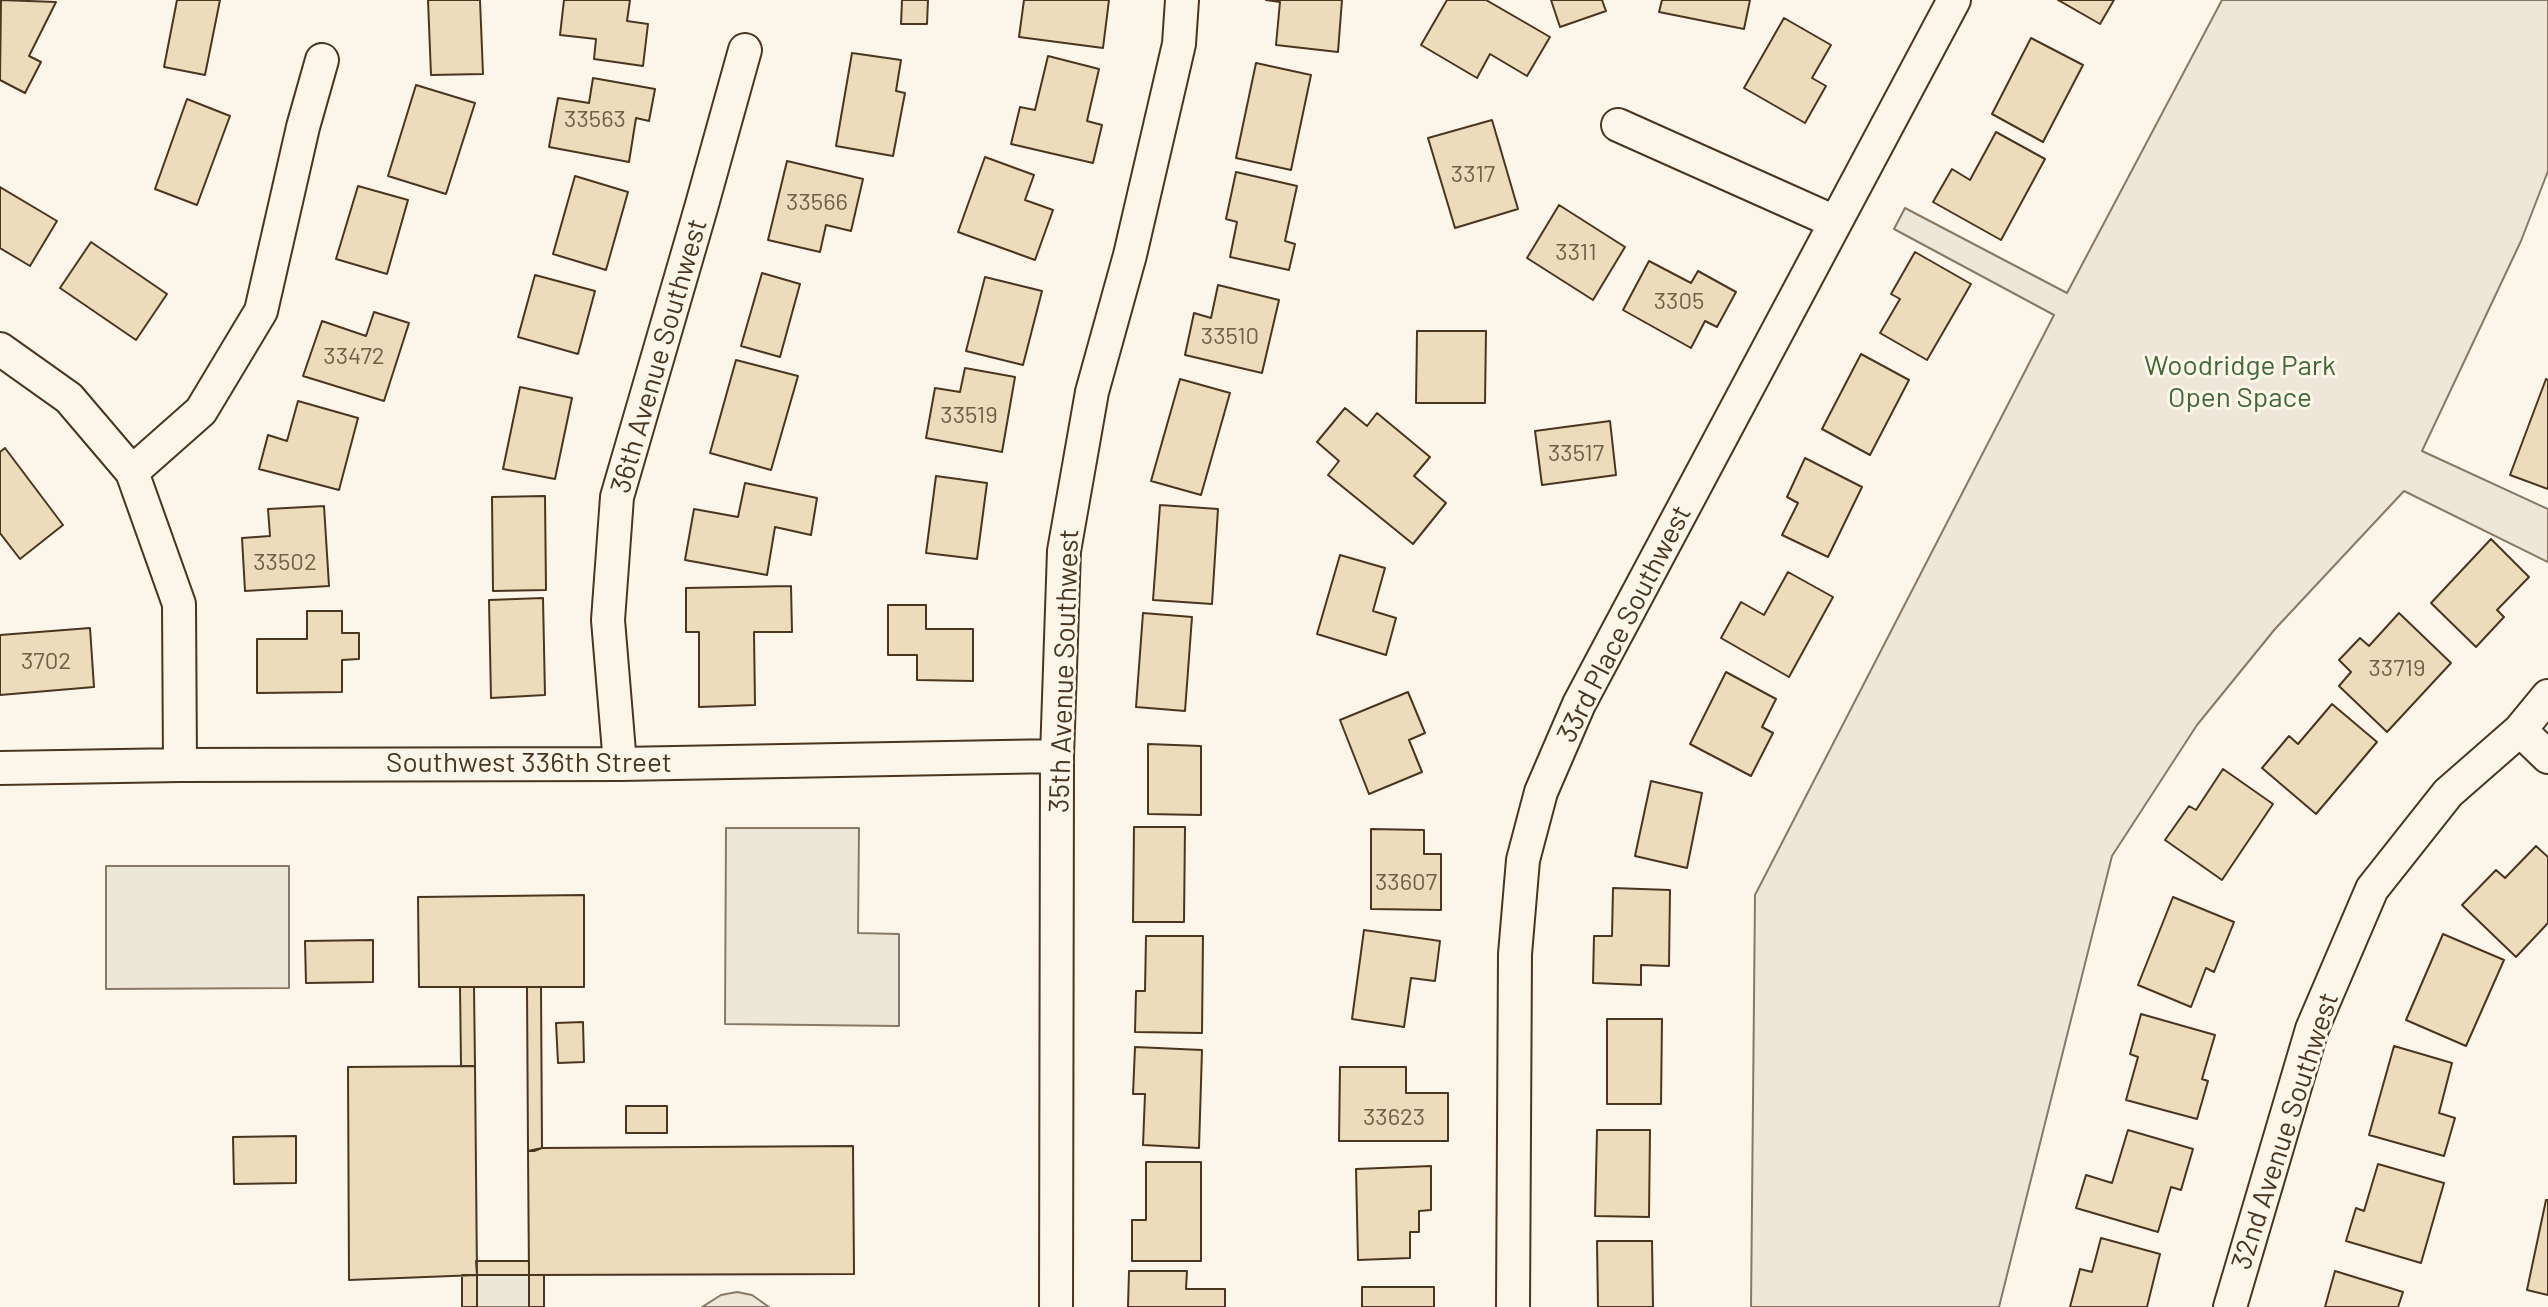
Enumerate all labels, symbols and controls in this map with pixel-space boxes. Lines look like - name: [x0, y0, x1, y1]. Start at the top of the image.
- house number: 33563: [564, 105, 626, 133]
- house number: 3317: [1451, 160, 1495, 188]
- house number: 33566: [786, 188, 848, 216]
- street label: 36th Avenue Southwest: [604, 215, 714, 497]
- house number: 3311: [1555, 238, 1597, 266]
- house number: 3305: [1654, 287, 1704, 315]
- house number: 33510: [1201, 322, 1259, 350]
- house number: 33472: [323, 342, 385, 370]
- park label: Woodridge Park Open Space: [2144, 349, 2336, 415]
- house number: 33519: [940, 401, 998, 429]
- house number: 33517: [1548, 439, 1604, 467]
- street label: 33rd Place Southwest: [1550, 500, 1698, 748]
- street label: 35th Avenue Southwest: [1042, 529, 1086, 813]
- house number: 33502: [253, 548, 317, 576]
- house number: 3702: [21, 647, 71, 675]
- house number: 33719: [2368, 654, 2426, 682]
- street label: Southwest 336th Street: [386, 746, 672, 780]
- house number: 33607: [1375, 868, 1437, 896]
- street label: 32nd Avenue Southwest: [2224, 988, 2346, 1274]
- house number: 33623: [1363, 1103, 1425, 1131]

